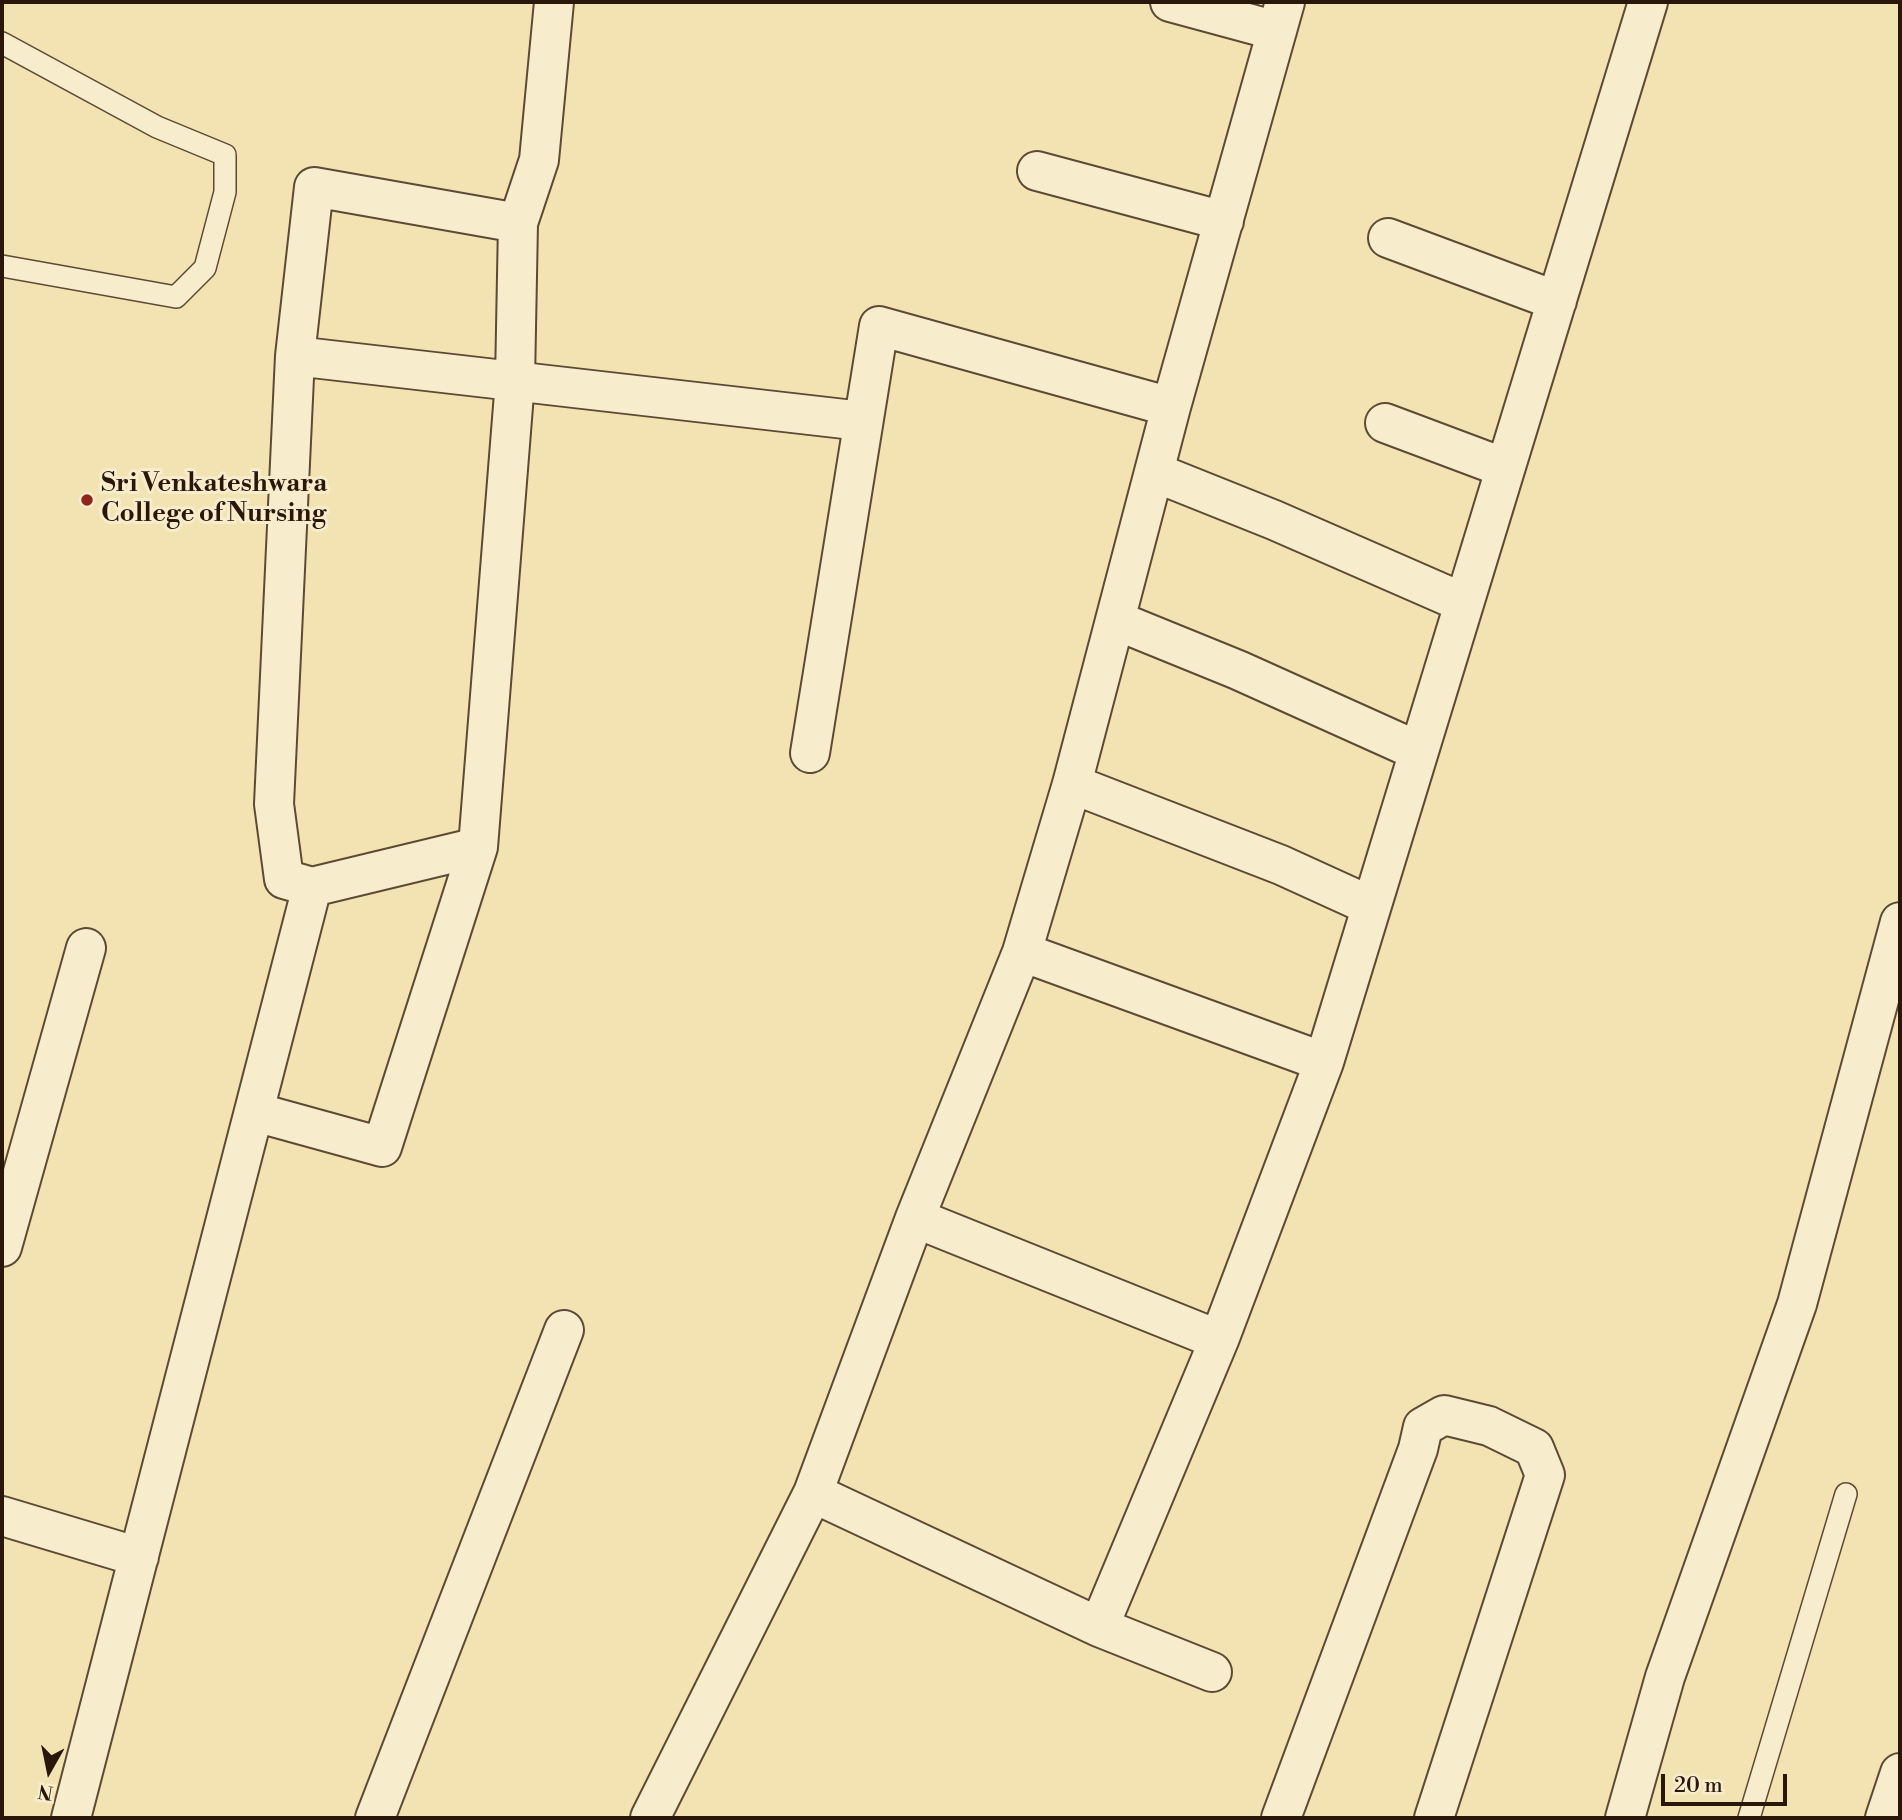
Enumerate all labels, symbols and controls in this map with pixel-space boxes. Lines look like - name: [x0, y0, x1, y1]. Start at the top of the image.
- place label: Sri Venkateshwara College of Nursing: [101, 469, 327, 530]
- marker: Sri Venkateshwara College of Nursing: [79, 492, 95, 508]
- north arrow: [14, 1736, 84, 1806]
- scale bar: [1664, 1760, 1790, 1804]
- text: 20 m: [1674, 1773, 1723, 1799]
- text: N: [36, 1779, 55, 1805]

